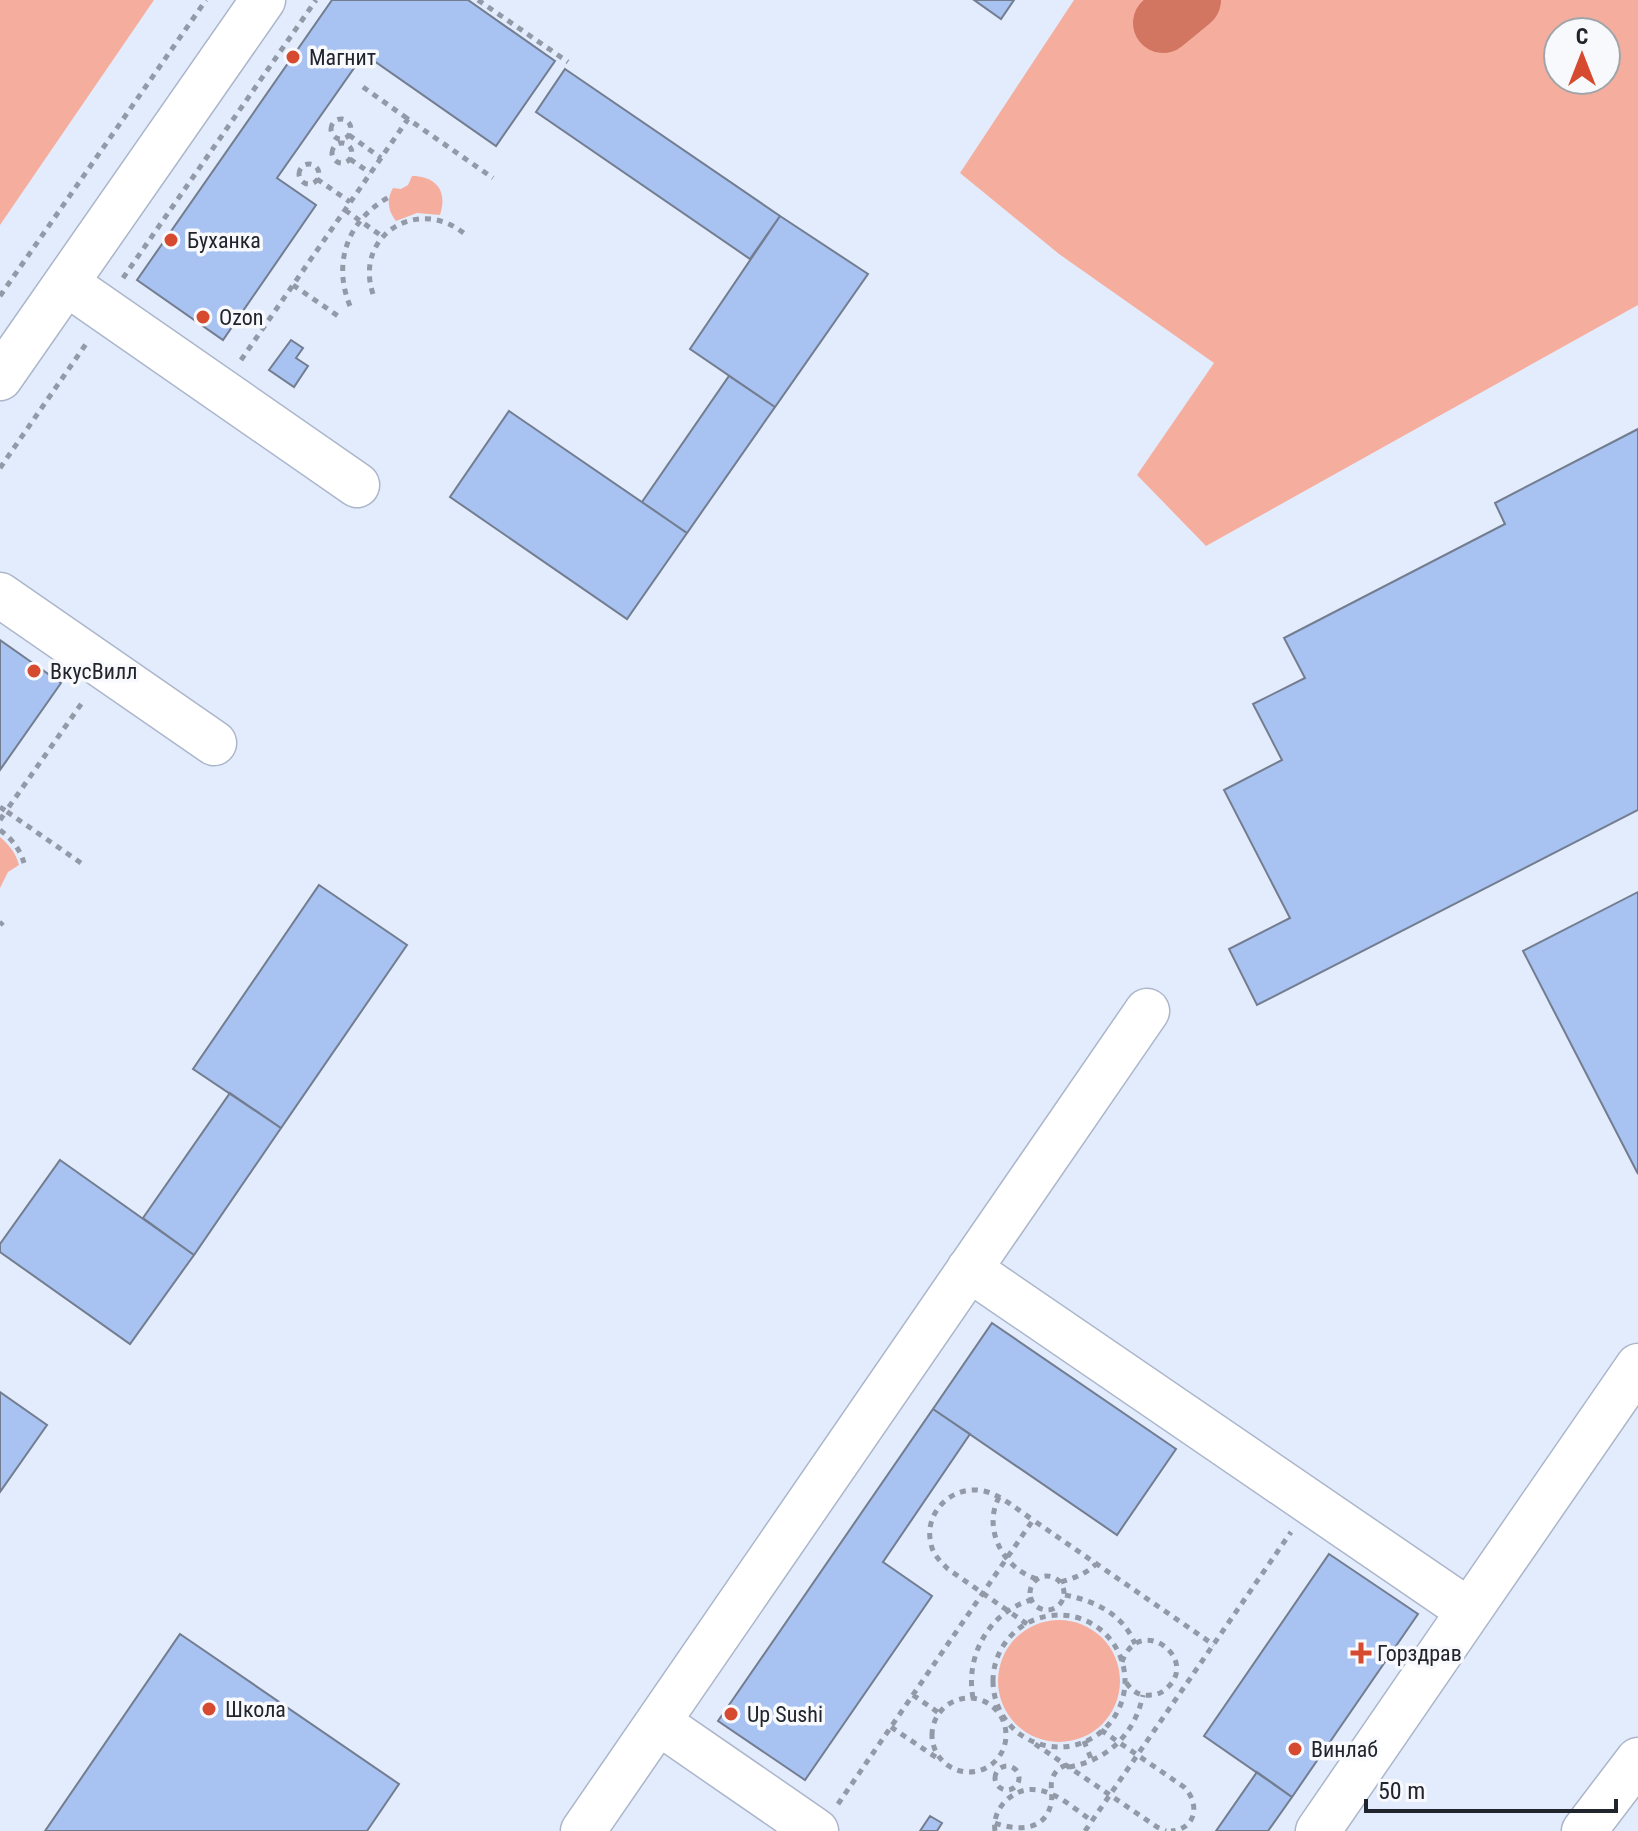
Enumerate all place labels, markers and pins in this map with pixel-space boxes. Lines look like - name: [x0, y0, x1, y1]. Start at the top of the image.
- place label: Магнит: [309, 45, 376, 70]
- marker: Магнит: [284, 48, 302, 66]
- place label: Буханка: [187, 228, 261, 253]
- marker: Буханка: [162, 231, 180, 249]
- place label: Ozon: [219, 305, 263, 330]
- marker: Ozon: [194, 308, 212, 326]
- place label: ВкусВилл: [50, 659, 137, 684]
- marker: ВкусВилл: [25, 662, 43, 680]
- place label: Горздрав: [1377, 1641, 1462, 1666]
- marker: Горздрав: [1352, 1644, 1370, 1662]
- place label: Школа: [225, 1697, 286, 1722]
- marker: Школа: [200, 1700, 218, 1718]
- place label: Up Sushi: [747, 1702, 823, 1727]
- marker: Up Sushi: [722, 1705, 740, 1723]
- place label: Винлаб: [1311, 1737, 1378, 1762]
- marker: Винлаб: [1286, 1740, 1304, 1758]

